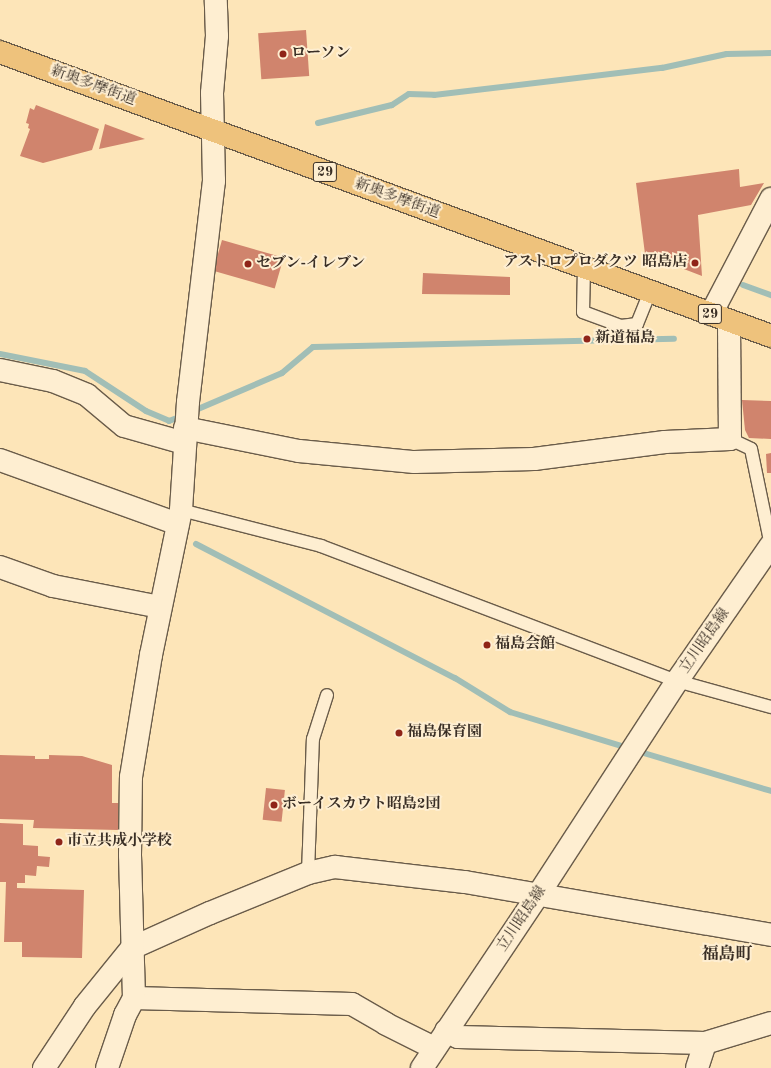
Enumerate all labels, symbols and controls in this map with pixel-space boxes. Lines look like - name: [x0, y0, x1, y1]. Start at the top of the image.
- place label: ローソン: [291, 45, 351, 63]
- marker: ローソン: [278, 49, 288, 59]
- street label: 新奥多摩街道: [48, 62, 138, 110]
- road number: 29: [312, 160, 338, 184]
- street label: 新奥多摩街道: [352, 175, 442, 223]
- place label: アストロプロダクツ 昭島店: [503, 254, 687, 272]
- place label: セブン-イレブン: [256, 255, 367, 273]
- marker: アストロプロダクツ 昭島店: [690, 258, 700, 268]
- marker: セブン-イレブン: [243, 259, 253, 269]
- road number: 29: [697, 302, 723, 326]
- place label: 新道福島: [595, 330, 655, 348]
- marker: 新道福島: [582, 334, 592, 344]
- street label: 立川昭島線: [676, 605, 734, 677]
- place label: 福島会館: [495, 636, 555, 654]
- marker: 福島会館: [482, 640, 492, 650]
- place label: 福島保育園: [407, 724, 482, 742]
- marker: 福島保育園: [394, 728, 404, 738]
- place label: ボーイスカウト昭島2団: [282, 796, 441, 814]
- marker: ボーイスカウト昭島2団: [269, 800, 279, 810]
- place label: 市立共成小学校: [67, 833, 172, 851]
- marker: 市立共成小学校: [54, 837, 64, 847]
- street label: 立川昭島線: [494, 883, 550, 955]
- district label: 福島町: [702, 945, 752, 965]

